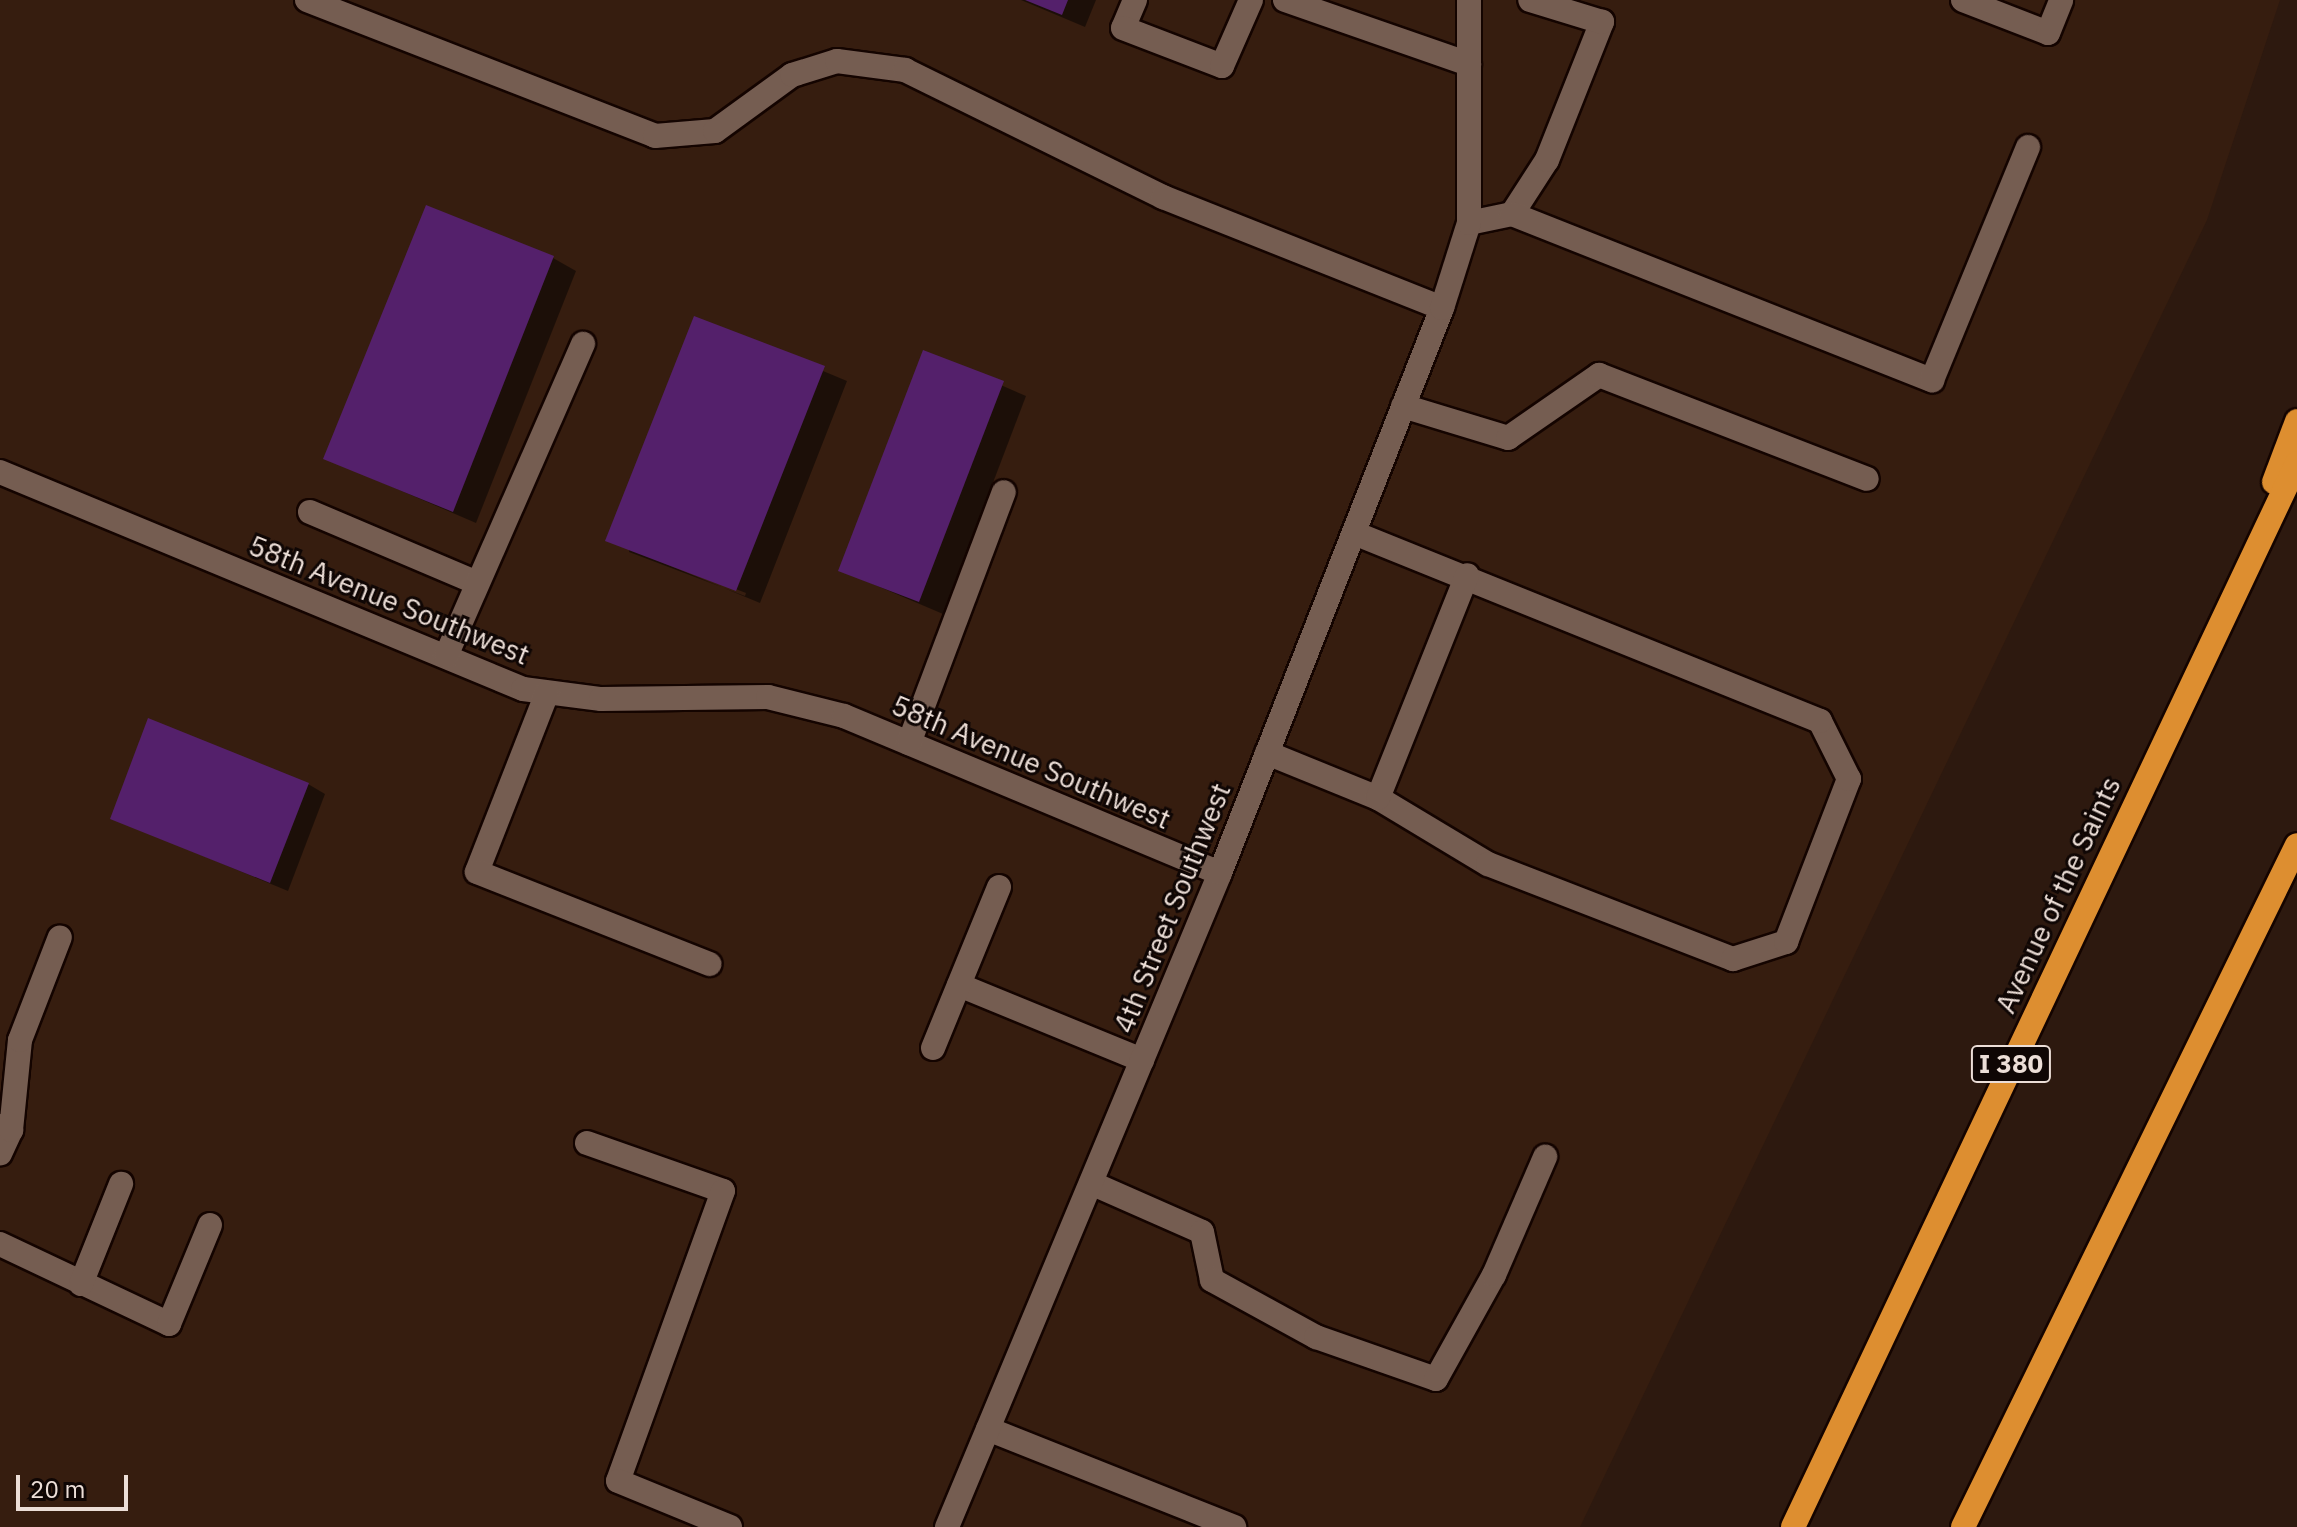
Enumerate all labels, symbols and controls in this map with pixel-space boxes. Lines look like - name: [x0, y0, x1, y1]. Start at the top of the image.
- street label: 58th Avenue Southwest: [244, 528, 534, 672]
- street label: 58th Avenue Southwest: [887, 688, 1175, 836]
- street label: Avenue of the Saints: [1989, 772, 2127, 1018]
- street label: 4th Street Southwest: [1107, 778, 1237, 1038]
- road number: I 380: [1969, 1042, 2053, 1086]
- scale bar: [20, 1459, 132, 1509]
- text: 20 m: [30, 1473, 85, 1505]

